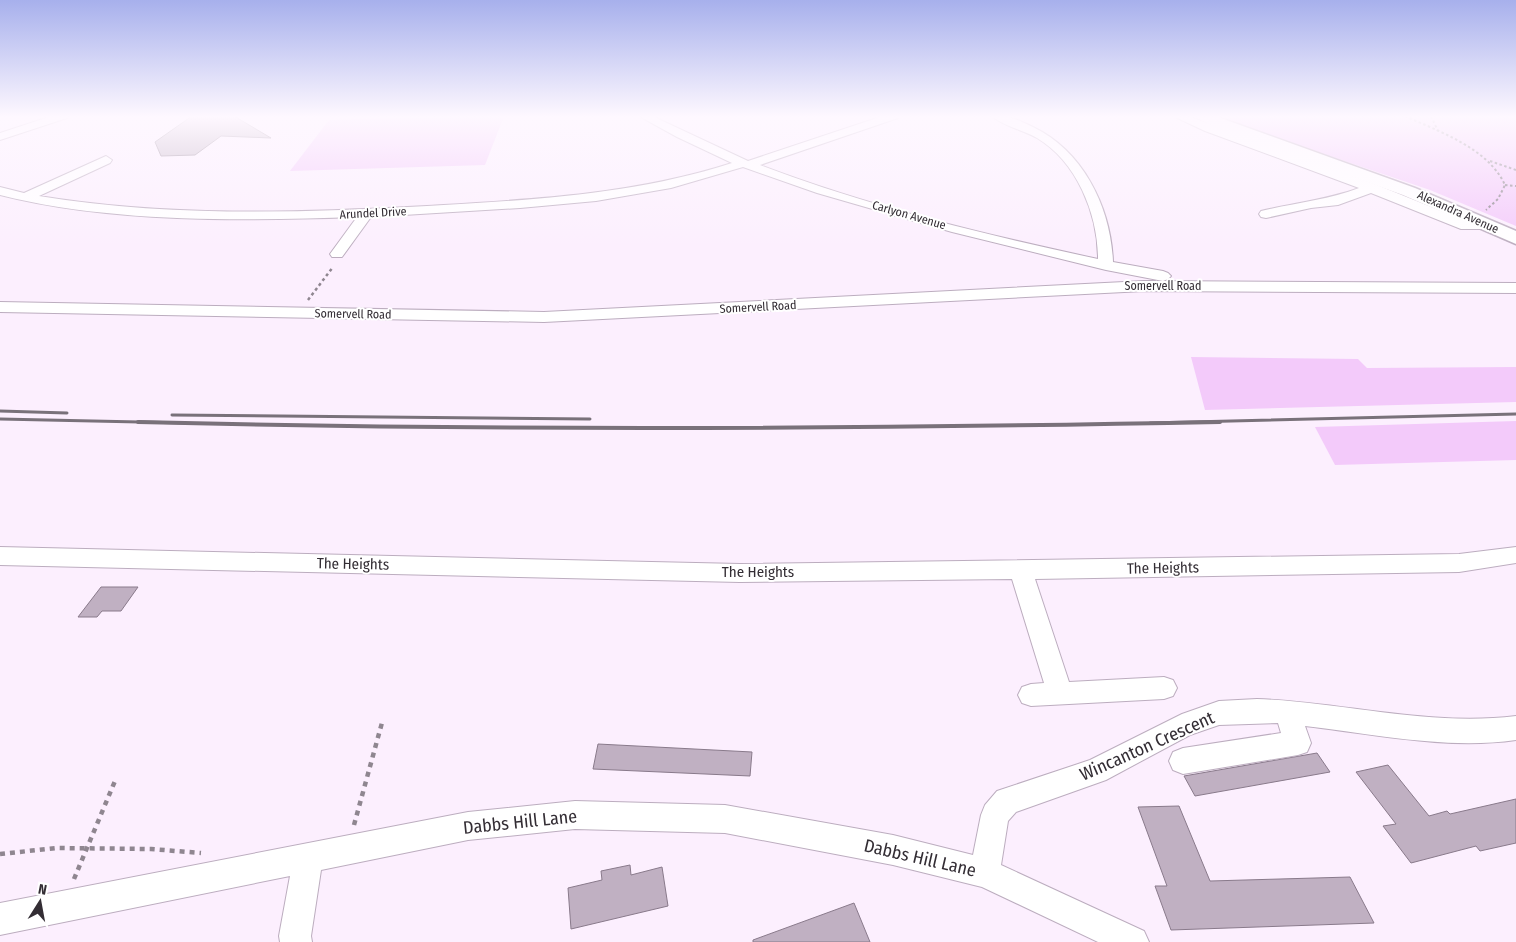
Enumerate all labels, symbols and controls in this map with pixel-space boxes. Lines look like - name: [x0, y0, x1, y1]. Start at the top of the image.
- street label: Alexandra Avenue: [1415, 188, 1501, 236]
- street label: Carlyon Avenue: [871, 198, 947, 232]
- street label: Arundel Drive: [339, 204, 407, 222]
- street label: Somervell Road: [1125, 279, 1201, 293]
- street label: Somervell Road: [719, 298, 797, 316]
- street label: Somervell Road: [314, 306, 392, 322]
- street label: The Heights: [317, 554, 389, 574]
- street label: The Heights: [1127, 558, 1199, 578]
- street label: The Heights: [722, 563, 794, 581]
- street label: Wincanton Crescent: [1076, 706, 1218, 786]
- street label: Dabbs Hill Lane: [462, 805, 578, 839]
- street label: Dabbs Hill Lane: [862, 834, 978, 882]
- north arrow: [15, 877, 65, 927]
- text: N: [37, 881, 48, 899]

